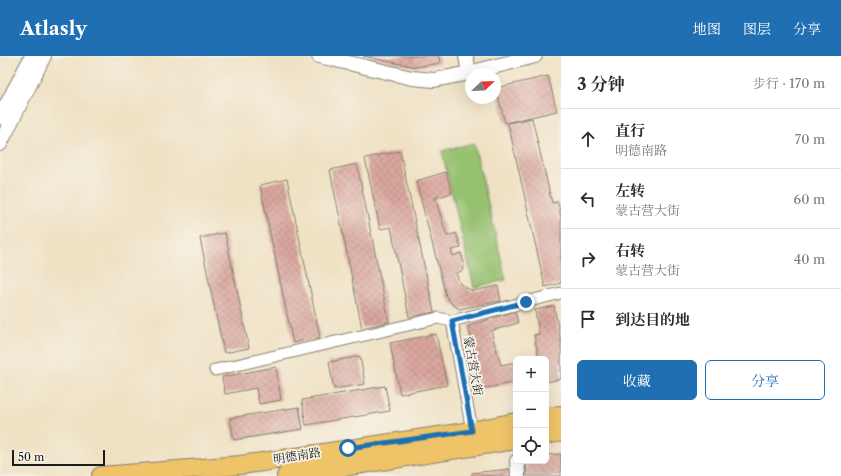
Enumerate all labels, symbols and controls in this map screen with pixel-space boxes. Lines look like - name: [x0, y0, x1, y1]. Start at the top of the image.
- text: Atlasly: [20, 17, 87, 40]
- text: 地图: [693, 20, 721, 38]
- text: 图层: [743, 20, 771, 38]
- text: 分享: [793, 20, 821, 38]
- north arrow: [465, 68, 501, 104]
- text: 3 分钟: [577, 74, 625, 94]
- text: 步行 · 170 m: [753, 75, 825, 91]
- text: 直行: [615, 121, 645, 140]
- icon: ahead: [577, 128, 599, 150]
- text: 70 m: [795, 131, 825, 147]
- text: 明德南路: [615, 142, 667, 158]
- text: 左转: [615, 181, 645, 200]
- icon: left: [577, 188, 599, 210]
- text: 60 m: [794, 191, 825, 207]
- text: 蒙古营大街: [615, 202, 680, 218]
- text: 右转: [615, 241, 645, 260]
- icon: right: [577, 248, 599, 270]
- text: 40 m: [794, 251, 825, 267]
- text: 蒙古营大街: [615, 262, 680, 278]
- route end: [517, 293, 535, 311]
- icon: arrive: [577, 308, 599, 330]
- text: 到达目的地: [615, 310, 690, 329]
- street label: 蒙古营大街: [461, 335, 486, 398]
- map controls: [513, 356, 549, 464]
- button: +: [513, 356, 549, 392]
- button: 收藏: [577, 360, 697, 400]
- button: 分享: [705, 360, 825, 400]
- button: −: [513, 392, 549, 428]
- button: locate: [513, 428, 549, 464]
- route start: [339, 439, 357, 457]
- street label: 明德南路: [272, 444, 322, 467]
- scale bar: [12, 448, 105, 467]
- text: 50 m: [18, 450, 44, 464]

